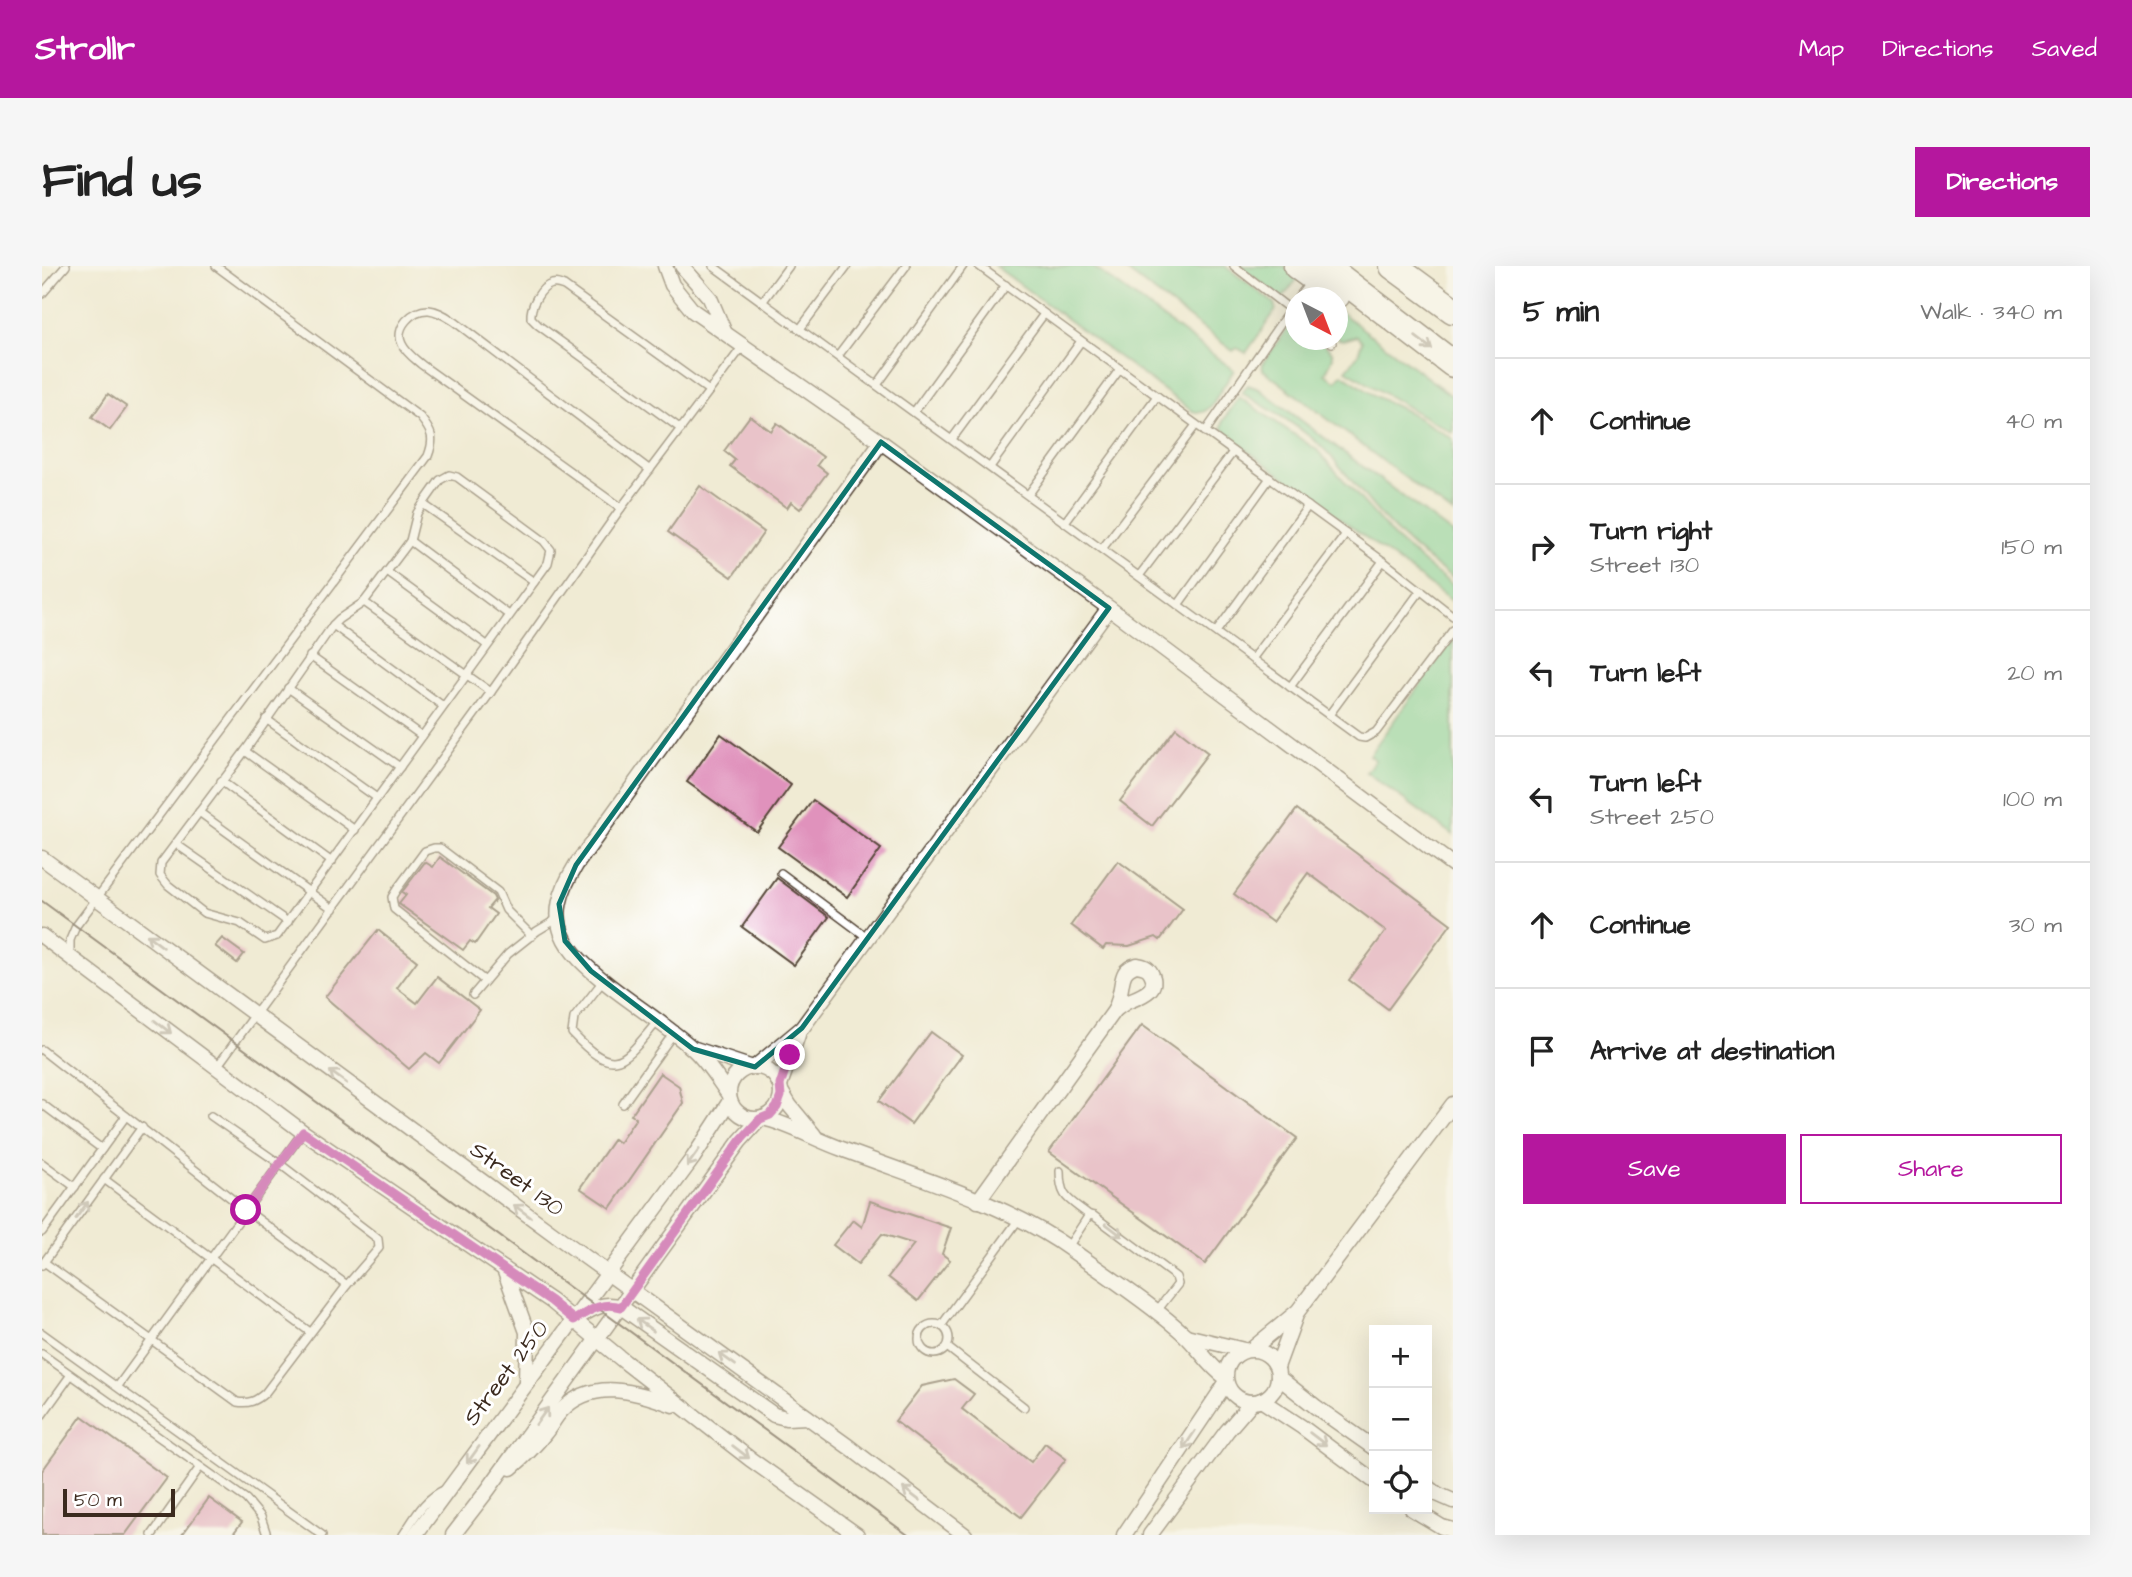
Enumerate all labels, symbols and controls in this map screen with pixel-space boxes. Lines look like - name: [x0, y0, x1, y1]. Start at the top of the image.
- text: Strollr: [35, 26, 135, 72]
- text: Map: [1799, 32, 1844, 66]
- text: Directions: [1882, 32, 1994, 66]
- text: Saved: [2032, 32, 2097, 66]
- button: Directions: [1915, 147, 2090, 217]
- text: Find us: [42, 148, 202, 216]
- north arrow: [1285, 287, 1348, 350]
- text: 5 min: [1523, 291, 1599, 333]
- text: Walk · 340 m: [1920, 296, 2062, 328]
- one-way arrow: [1415, 335, 1433, 350]
- icon: ahead: [1523, 402, 1561, 440]
- text: Continue: [1590, 403, 1691, 439]
- text: 40 m: [2005, 405, 2062, 437]
- text: Turn right: [1590, 513, 1712, 549]
- icon: right: [1523, 528, 1561, 566]
- text: 150 m: [2001, 531, 2062, 563]
- text: Street 130: [1590, 549, 1699, 581]
- icon: left: [1523, 654, 1561, 692]
- text: Turn left: [1590, 655, 1701, 691]
- text: 20 m: [2007, 657, 2062, 689]
- text: Turn left: [1590, 765, 1701, 801]
- icon: left: [1523, 780, 1561, 818]
- text: 100 m: [2003, 783, 2062, 815]
- text: Street 250: [1590, 801, 1714, 833]
- icon: ahead: [1523, 906, 1561, 944]
- text: Continue: [1590, 907, 1691, 943]
- text: 30 m: [2009, 909, 2062, 941]
- one-way arrow: [147, 934, 165, 949]
- one-way arrow: [153, 1020, 171, 1035]
- icon: arrive: [1523, 1032, 1561, 1070]
- text: Arrive at destination: [1590, 1033, 1835, 1069]
- route end: [774, 1039, 805, 1070]
- one-way arrow: [330, 1069, 348, 1084]
- street label: Street 130: [463, 1134, 571, 1224]
- button: Save: [1523, 1134, 1786, 1204]
- button: Share: [1800, 1134, 2062, 1204]
- one-way arrow: [686, 1148, 700, 1167]
- route start: [230, 1194, 261, 1225]
- one-way arrow: [75, 1201, 89, 1220]
- one-way arrow: [513, 1204, 532, 1218]
- one-way arrow: [1104, 1223, 1123, 1238]
- street label: Street 250: [456, 1314, 556, 1432]
- one-way arrow: [636, 1318, 655, 1332]
- map controls: [1369, 1325, 1432, 1514]
- button: +: [1369, 1325, 1432, 1388]
- one-way arrow: [718, 1352, 737, 1367]
- button: −: [1369, 1388, 1432, 1451]
- one-way arrow: [534, 1407, 549, 1426]
- one-way arrow: [1182, 1430, 1196, 1449]
- one-way arrow: [1308, 1431, 1326, 1446]
- one-way arrow: [731, 1444, 750, 1459]
- one-way arrow: [466, 1445, 481, 1464]
- button: locate: [1369, 1451, 1432, 1514]
- scale bar: [63, 1486, 175, 1518]
- text: 50 m: [74, 1487, 122, 1514]
- one-way arrow: [902, 1487, 921, 1501]

